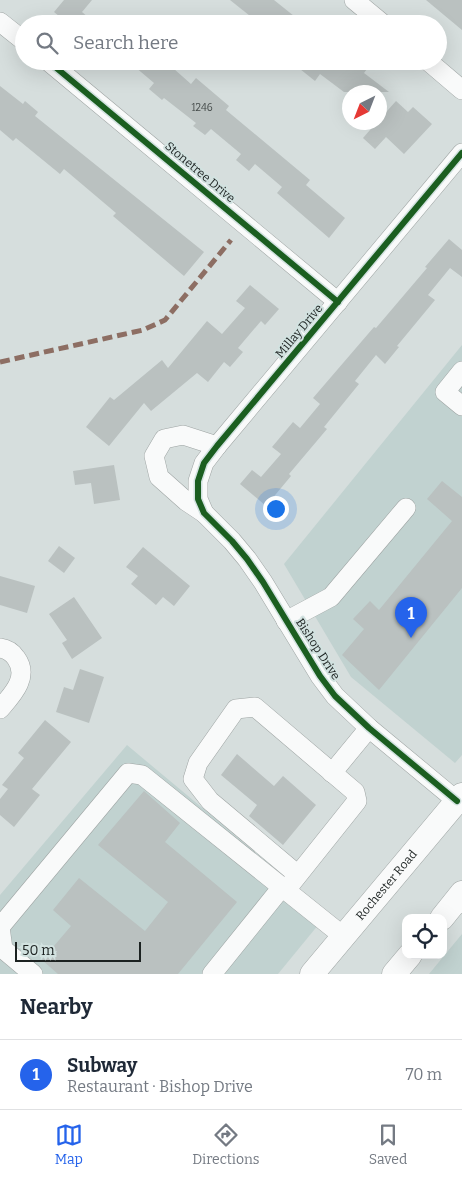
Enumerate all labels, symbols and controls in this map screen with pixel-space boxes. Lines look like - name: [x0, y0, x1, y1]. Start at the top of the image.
- search box: [15, 15, 447, 70]
- icon: search: [33, 29, 61, 57]
- text: Search here: [73, 31, 178, 54]
- north arrow: [342, 85, 387, 130]
- house number: 1246: [191, 102, 213, 114]
- street label: Stonetree Drive: [162, 139, 238, 205]
- street label: Millay Drive: [273, 301, 325, 361]
- your location: [263, 496, 289, 522]
- pin: 1: [395, 597, 427, 638]
- street label: Bishop Drive: [293, 616, 343, 682]
- street label: Rochester Road: [353, 847, 420, 923]
- map controls: [402, 914, 447, 959]
- button: locate: [402, 914, 447, 959]
- scale bar: [15, 939, 141, 962]
- text: 50 m: [22, 942, 55, 959]
- text: Nearby: [20, 994, 93, 1020]
- text: Subway: [67, 1054, 137, 1077]
- text: 1: [33, 1065, 39, 1084]
- text: 70 m: [406, 1065, 442, 1084]
- text: Restaurant · Bishop Drive: [67, 1077, 253, 1096]
- tab: Map: [55, 1121, 83, 1168]
- tab: Directions: [192, 1121, 260, 1168]
- tab: Saved: [369, 1121, 407, 1168]

